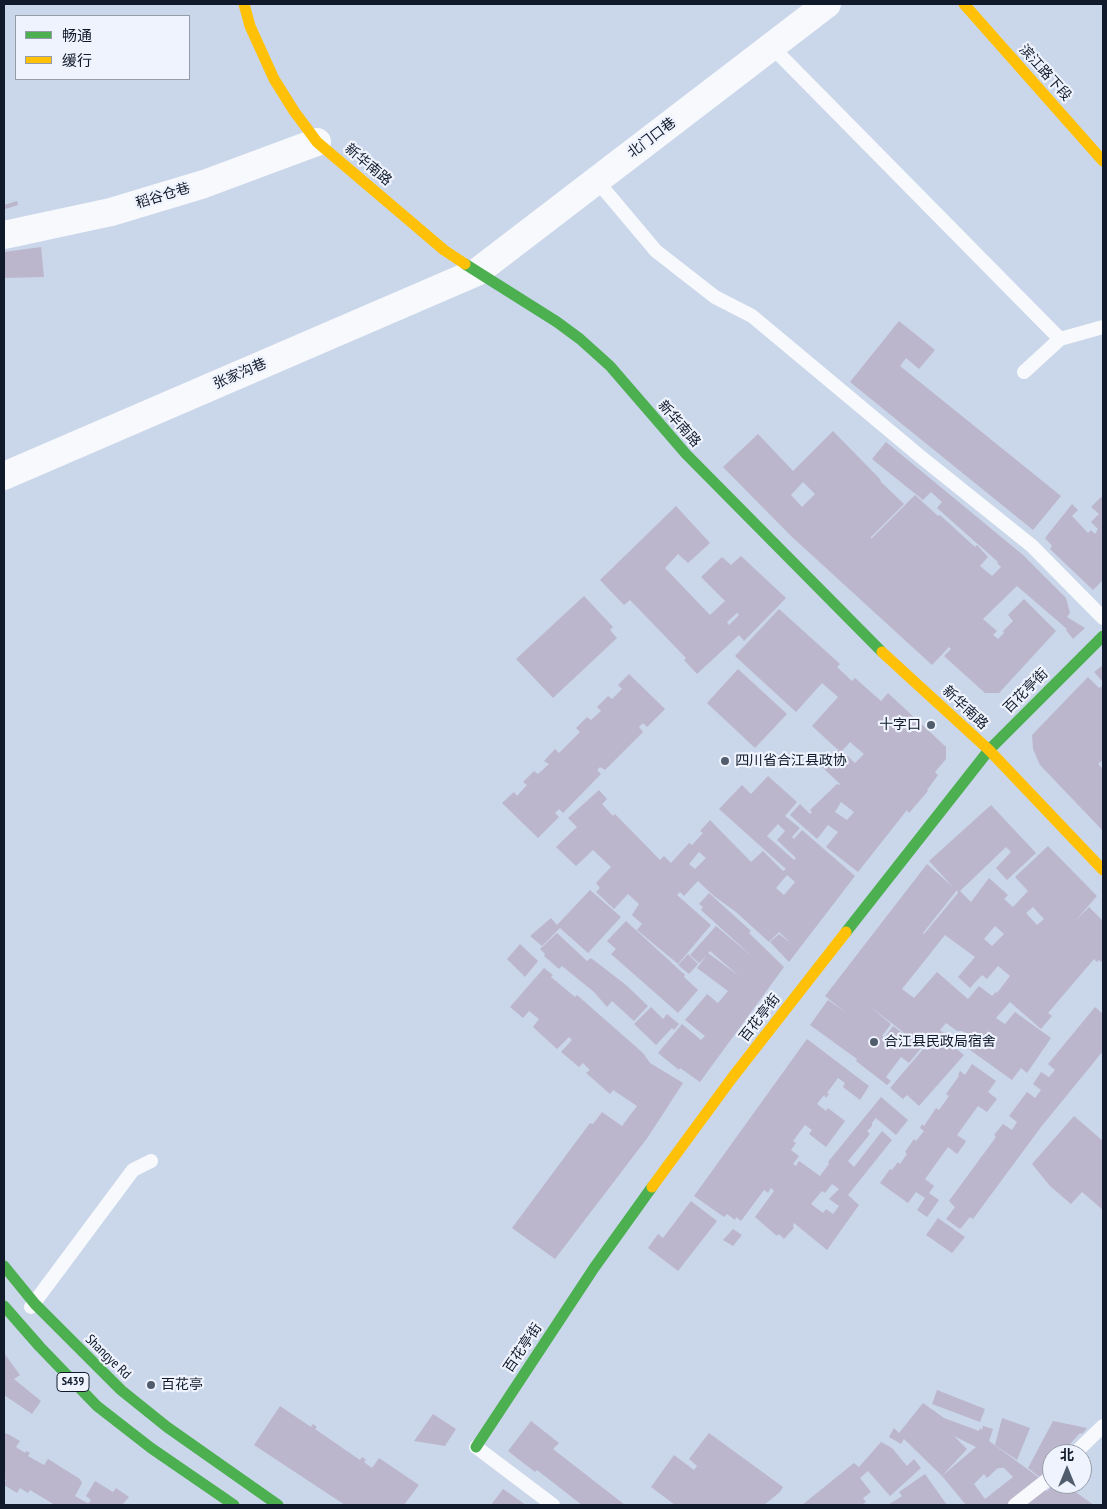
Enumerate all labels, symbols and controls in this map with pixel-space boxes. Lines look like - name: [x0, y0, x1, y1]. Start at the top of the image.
- legend: [15, 15, 190, 80]
- text: 畅通: [62, 26, 92, 45]
- street label: 滨江路下段: [1015, 41, 1075, 105]
- text: 缓行: [62, 51, 92, 70]
- street label: 北门口巷: [625, 114, 679, 162]
- street label: 新华南路: [341, 141, 395, 189]
- street label: 稻谷仓巷: [134, 180, 192, 212]
- street label: 张家沟巷: [211, 355, 269, 393]
- street label: 新华南路: [654, 397, 704, 451]
- street label: 百花亭街: [1000, 665, 1052, 717]
- street label: 新华南路: [939, 683, 991, 733]
- place label: 十字口: [879, 717, 921, 733]
- marker: 十字口: [925, 719, 937, 731]
- place label: 四川省合江县政协: [735, 753, 847, 769]
- marker: 四川省合江县政协: [719, 755, 731, 767]
- street label: 百花亭街: [736, 991, 784, 1045]
- place label: 合江县民政局宿舍: [884, 1034, 996, 1050]
- marker: 合江县民政局宿舍: [868, 1036, 880, 1048]
- street label: 百花亭街: [500, 1320, 546, 1376]
- street label: Shangye Rd: [82, 1331, 134, 1383]
- road number: S439: [57, 1372, 89, 1391]
- place label: 百花亭: [161, 1377, 203, 1393]
- marker: 百花亭: [145, 1379, 157, 1391]
- north arrow: [1042, 1444, 1092, 1494]
- text: 北: [1060, 1446, 1074, 1464]

